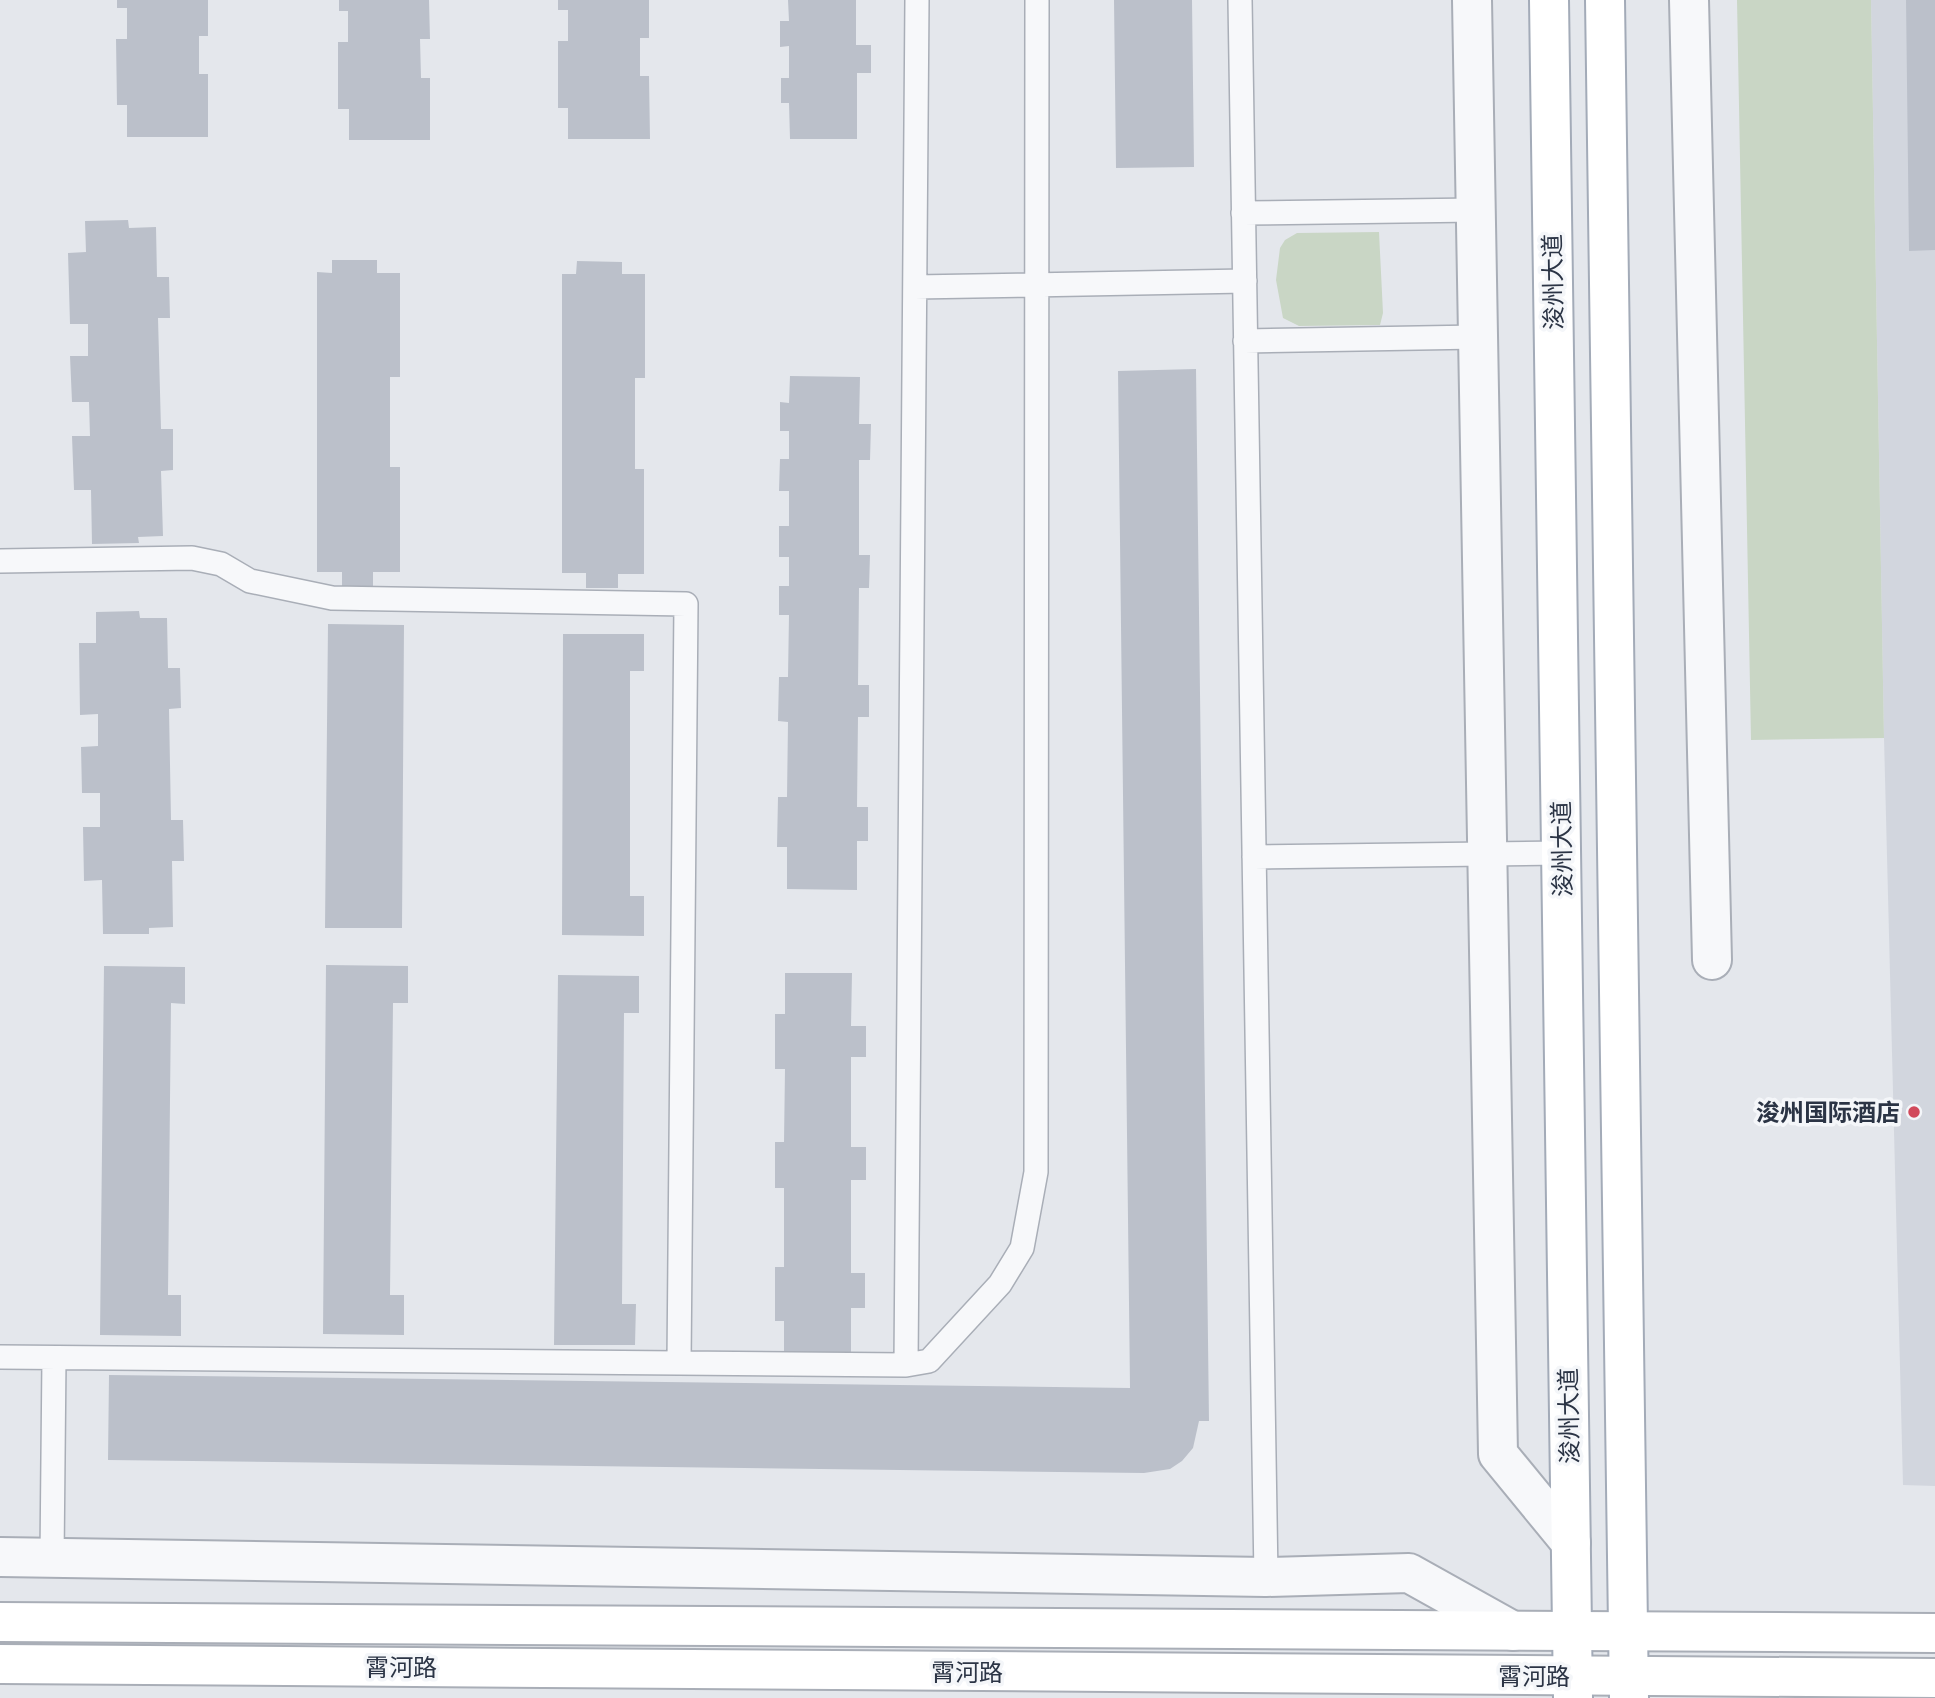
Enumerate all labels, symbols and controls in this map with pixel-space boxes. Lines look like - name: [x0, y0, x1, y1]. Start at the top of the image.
- street label: 浚州大道: [1538, 234, 1568, 330]
- street label: 浚州大道: [1547, 801, 1577, 897]
- place label: 浚州国际酒店: [1756, 1098, 1900, 1127]
- marker: 浚州国际酒店: [1906, 1104, 1922, 1120]
- street label: 浚州大道: [1554, 1368, 1584, 1464]
- street label: 霄河路: [365, 1653, 437, 1682]
- street label: 霄河路: [931, 1658, 1003, 1687]
- street label: 霄河路: [1498, 1662, 1570, 1691]

